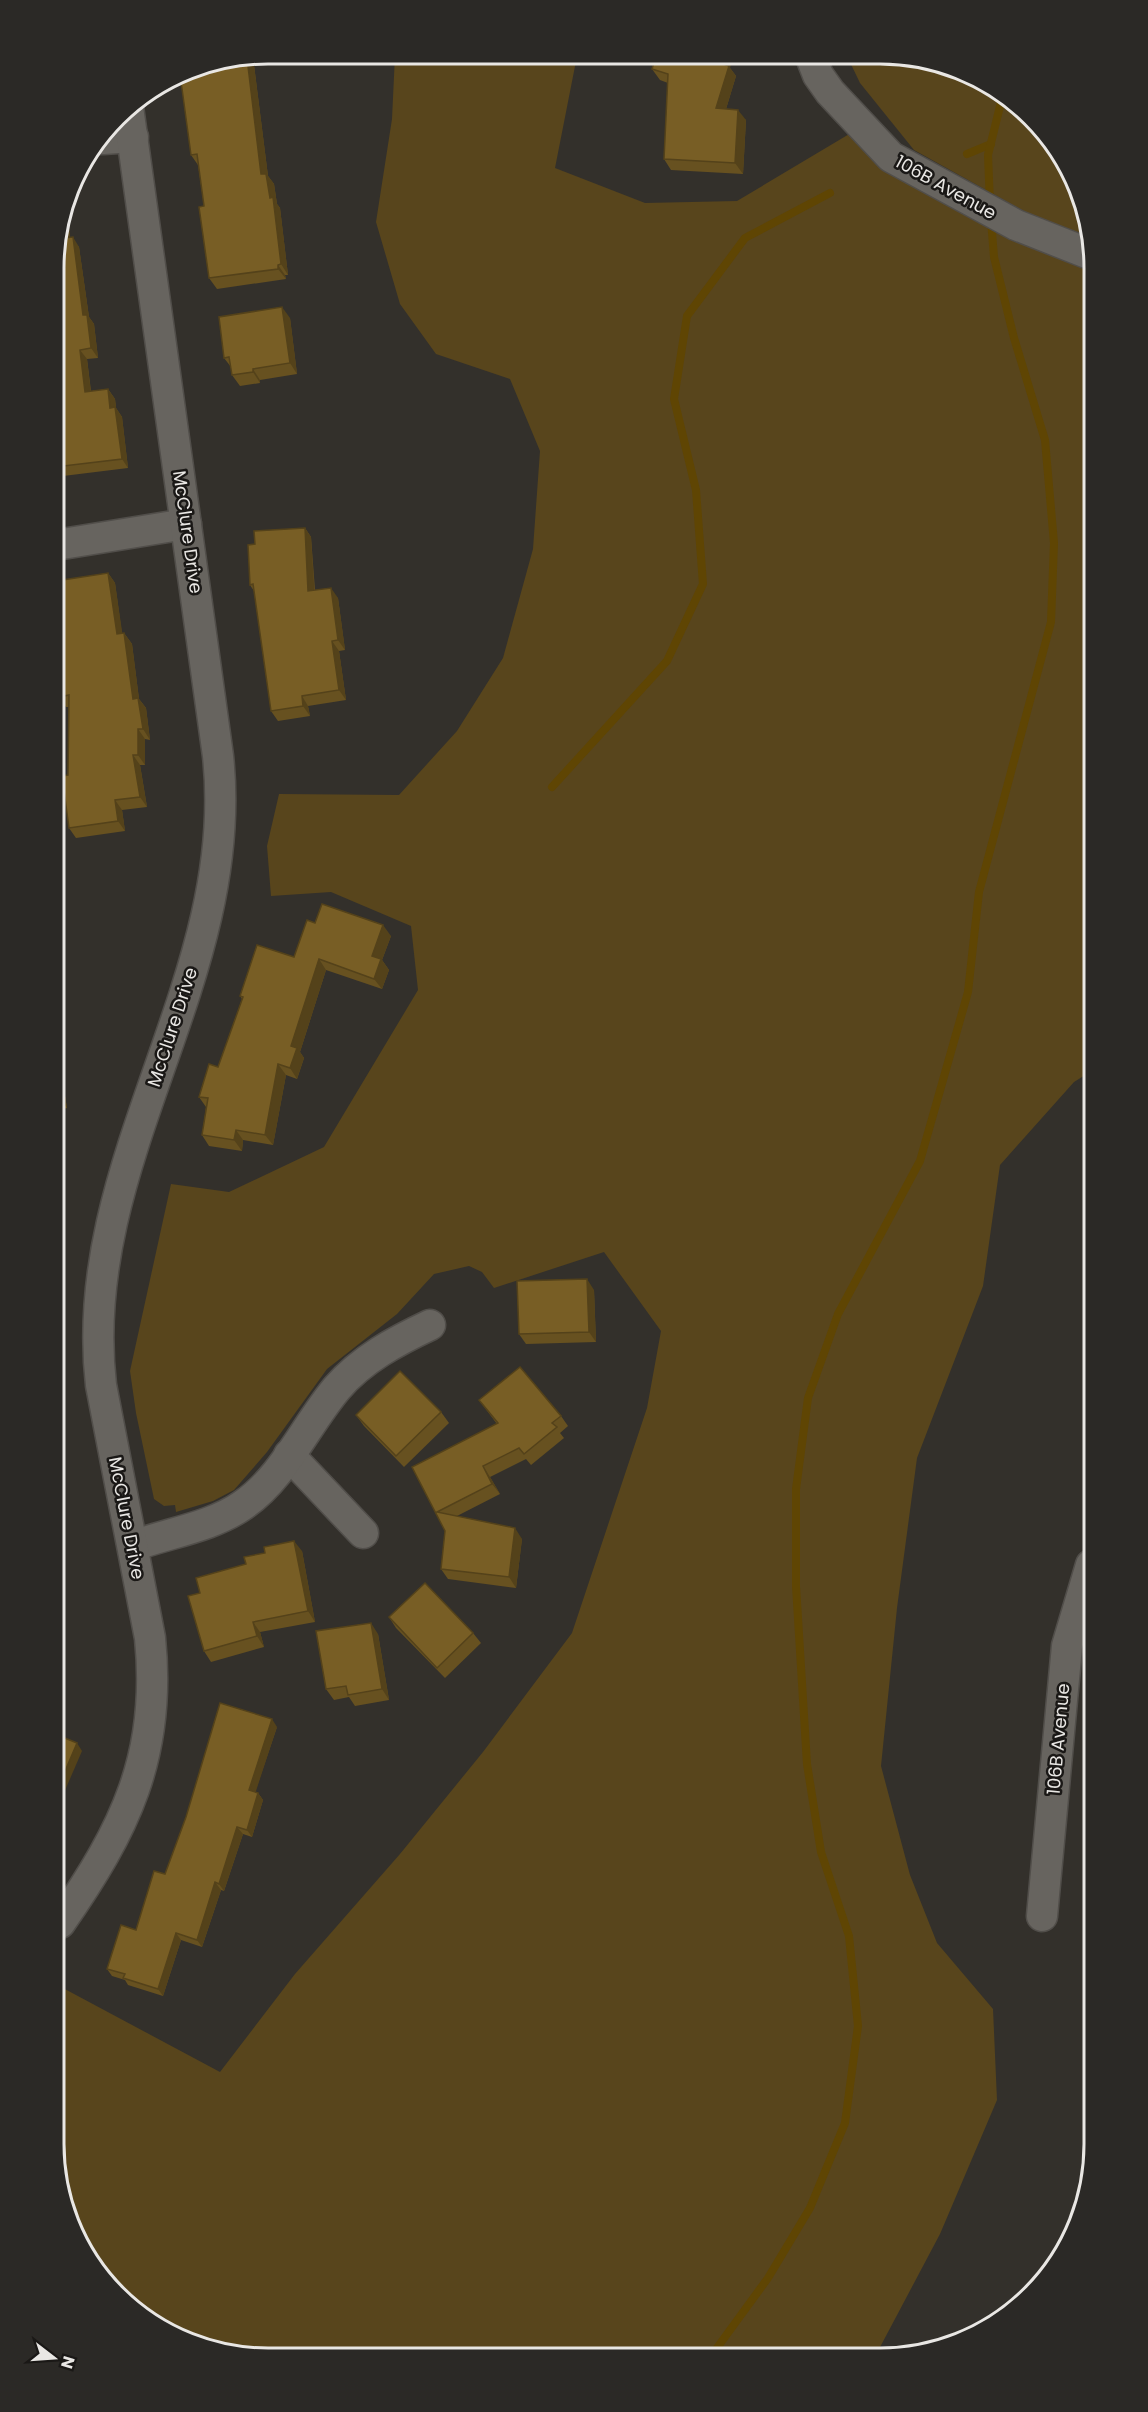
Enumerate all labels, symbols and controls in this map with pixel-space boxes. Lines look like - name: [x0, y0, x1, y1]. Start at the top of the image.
- street label: 106B Avenue: [891, 149, 1001, 225]
- street label: McClure Drive: [167, 469, 209, 595]
- street label: McClure Drive: [141, 964, 203, 1090]
- street label: McClure Drive: [103, 1455, 151, 1581]
- street label: 106B Avenue: [1041, 1682, 1075, 1796]
- north arrow: [24, 2328, 84, 2388]
- text: N: [55, 2353, 81, 2371]

